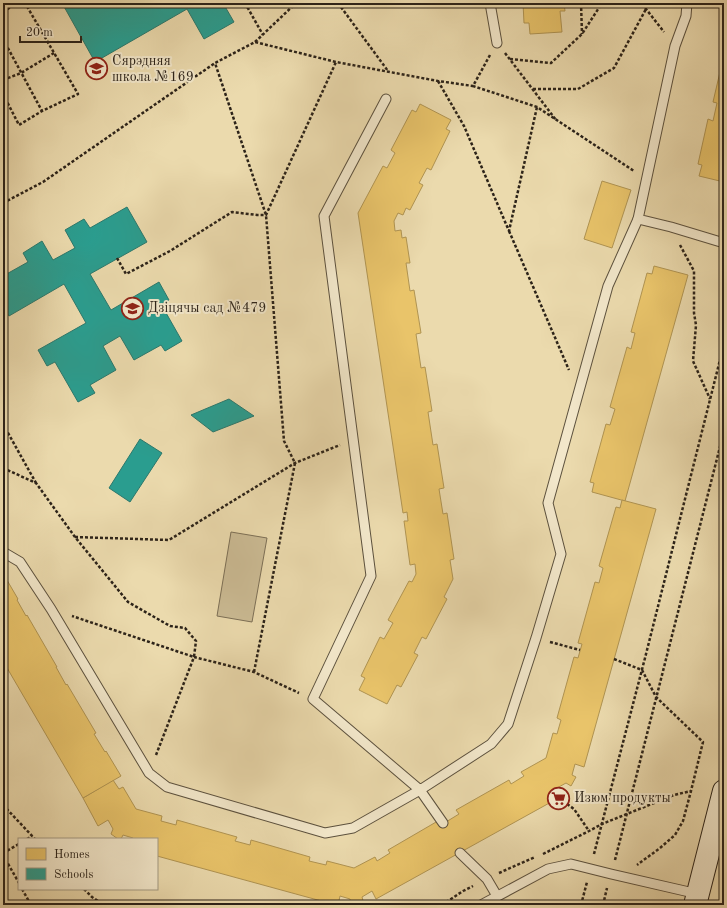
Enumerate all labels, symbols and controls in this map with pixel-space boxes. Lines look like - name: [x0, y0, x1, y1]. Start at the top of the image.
- scale bar: [20, 18, 81, 44]
- text: 20 m: [26, 27, 53, 39]
- place label: Сярэдняя школа №169: [112, 54, 194, 84]
- school or university icon: Сярэдняя школа №169: [83, 56, 109, 82]
- school or university icon: Дзіцячы сад №479: [120, 295, 146, 321]
- place label: Дзіцячы сад №479: [148, 301, 266, 315]
- supermarket icon: Изюм продукты: [546, 785, 572, 811]
- place label: Изюм продукты: [574, 791, 671, 805]
- legend: [18, 838, 158, 890]
- text: Homes: [54, 849, 90, 861]
- text: Schools: [54, 869, 94, 881]

